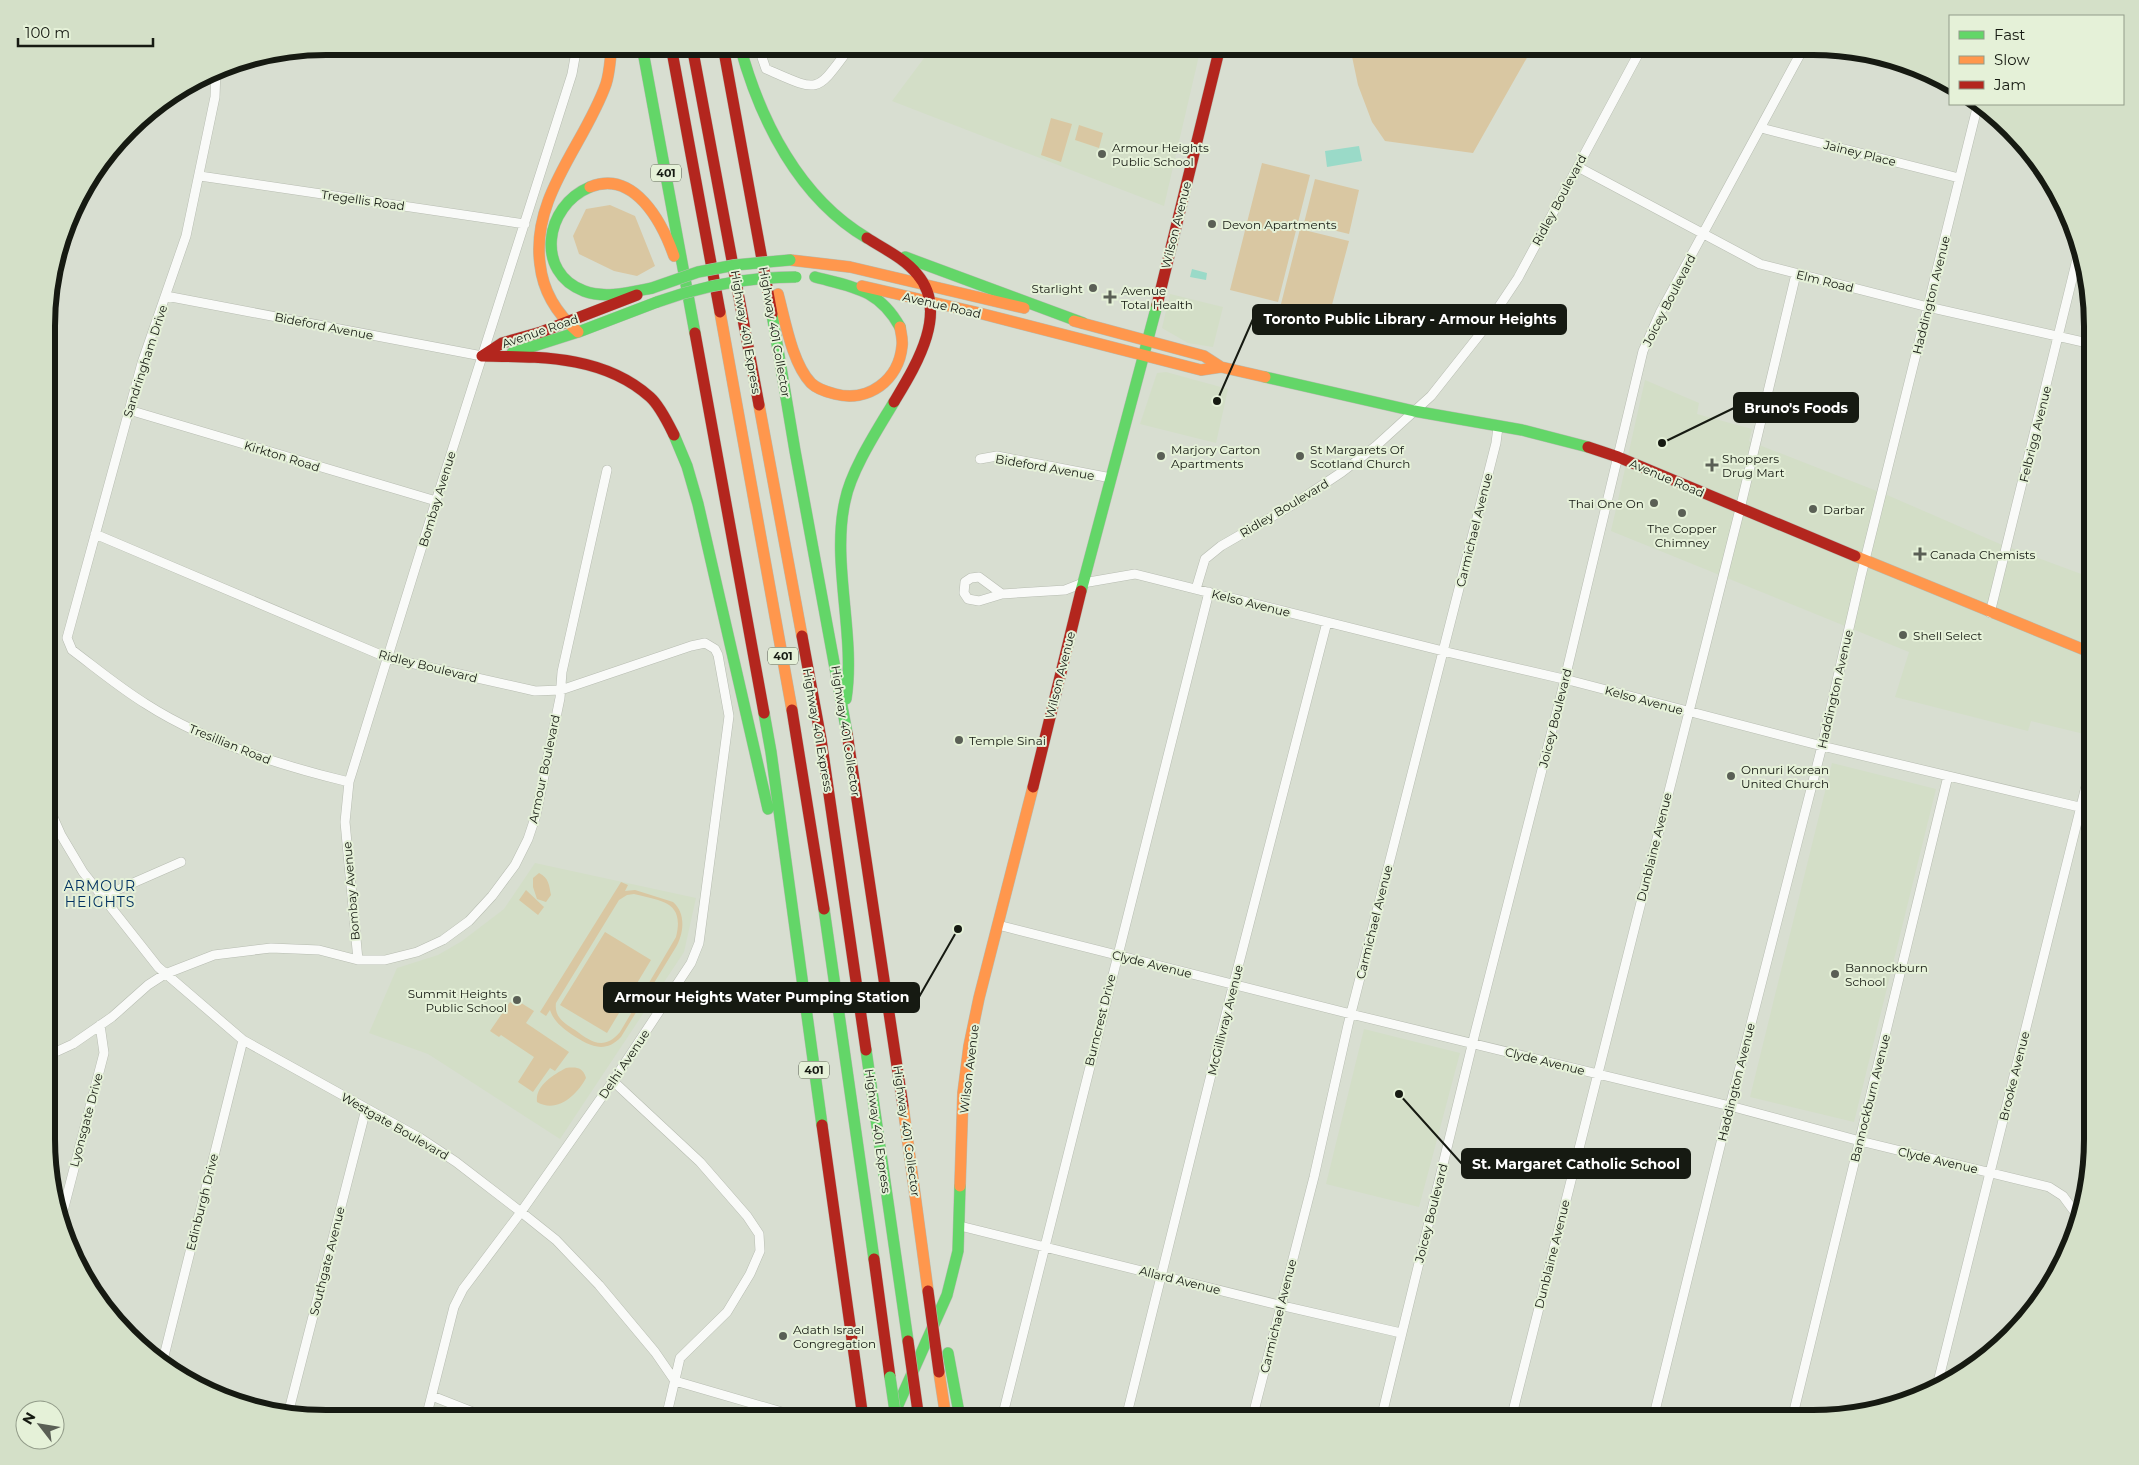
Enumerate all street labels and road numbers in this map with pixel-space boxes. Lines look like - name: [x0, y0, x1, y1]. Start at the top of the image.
- street label: Jainey Place: [1821, 137, 1898, 169]
- street label: Ridley Boulevard: [1529, 152, 1589, 248]
- road number: 401: [651, 164, 681, 182]
- street label: Wilson Avenue: [1158, 180, 1194, 270]
- street label: Tregellis Road: [320, 187, 406, 213]
- street label: Haddington Avenue: [1909, 234, 1953, 356]
- street label: Joicey Boulevard: [1639, 251, 1699, 349]
- street label: Highway 401 Collector: [756, 265, 794, 399]
- street label: Elm Road: [1795, 267, 1855, 295]
- street label: Highway 401 Express: [728, 269, 764, 395]
- street label: Avenue Road: [901, 289, 983, 321]
- street label: Sandringham Drive: [120, 303, 170, 419]
- street label: Bideford Avenue: [273, 309, 375, 343]
- street label: Avenue Road: [500, 311, 580, 351]
- street label: Felbrigg Avenue: [2016, 384, 2054, 484]
- street label: Kirkton Road: [242, 437, 322, 475]
- street label: Bombay Avenue: [415, 449, 459, 549]
- street label: Bideford Avenue: [994, 451, 1096, 483]
- street label: Avenue Road: [1627, 456, 1707, 500]
- street label: Carmichael Avenue: [1453, 471, 1495, 589]
- street label: Ridley Boulevard: [1237, 476, 1331, 540]
- street label: Kelso Avenue: [1210, 586, 1292, 620]
- street label: Haddington Avenue: [1814, 628, 1856, 750]
- street label: Wilson Avenue: [1042, 630, 1078, 720]
- street label: Ridley Boulevard: [377, 646, 479, 686]
- road number: 401: [768, 648, 798, 664]
- street label: Highway 401 Collector: [828, 664, 864, 798]
- street label: Highway 401 Express: [800, 667, 836, 793]
- street label: Joicey Boulevard: [1535, 667, 1575, 770]
- street label: Kelso Avenue: [1603, 682, 1685, 718]
- street label: Armour Boulevard: [525, 713, 563, 825]
- street label: Tresillian Road: [187, 721, 273, 767]
- street label: Dunblaine Avenue: [1633, 791, 1675, 903]
- street label: Bombay Avenue: [339, 841, 363, 941]
- street label: Carmichael Avenue: [1353, 863, 1395, 981]
- street label: Clyde Avenue: [1110, 947, 1194, 981]
- street label: McGillivray Avenue: [1204, 963, 1246, 1077]
- street label: Burncrest Drive: [1081, 973, 1119, 1067]
- street label: Haddington Avenue: [1714, 1021, 1758, 1143]
- street label: Wilson Avenue: [956, 1024, 982, 1114]
- street label: Delhi Avenue: [595, 1027, 653, 1101]
- street label: Brooke Avenue: [1996, 1030, 2032, 1122]
- street label: Bannockburn Avenue: [1847, 1033, 1893, 1163]
- street label: Clyde Avenue: [1503, 1044, 1587, 1078]
- road number: 401: [799, 1062, 829, 1078]
- street label: Highway 401 Collector: [890, 1064, 924, 1198]
- street label: Highway 401 Express: [862, 1068, 894, 1194]
- street label: Lyonsgate Drive: [66, 1071, 106, 1169]
- street label: Westgate Boulevard: [338, 1089, 452, 1163]
- street label: Clyde Avenue: [1896, 1143, 1980, 1177]
- street label: Edinburgh Drive: [183, 1152, 221, 1252]
- street label: Joicey Boulevard: [1411, 1162, 1451, 1265]
- street label: Dunblaine Avenue: [1531, 1198, 1573, 1310]
- street label: Southgate Avenue: [306, 1205, 348, 1317]
- street label: Carmichael Avenue: [1257, 1257, 1299, 1375]
- street label: Allard Avenue: [1138, 1263, 1222, 1297]

